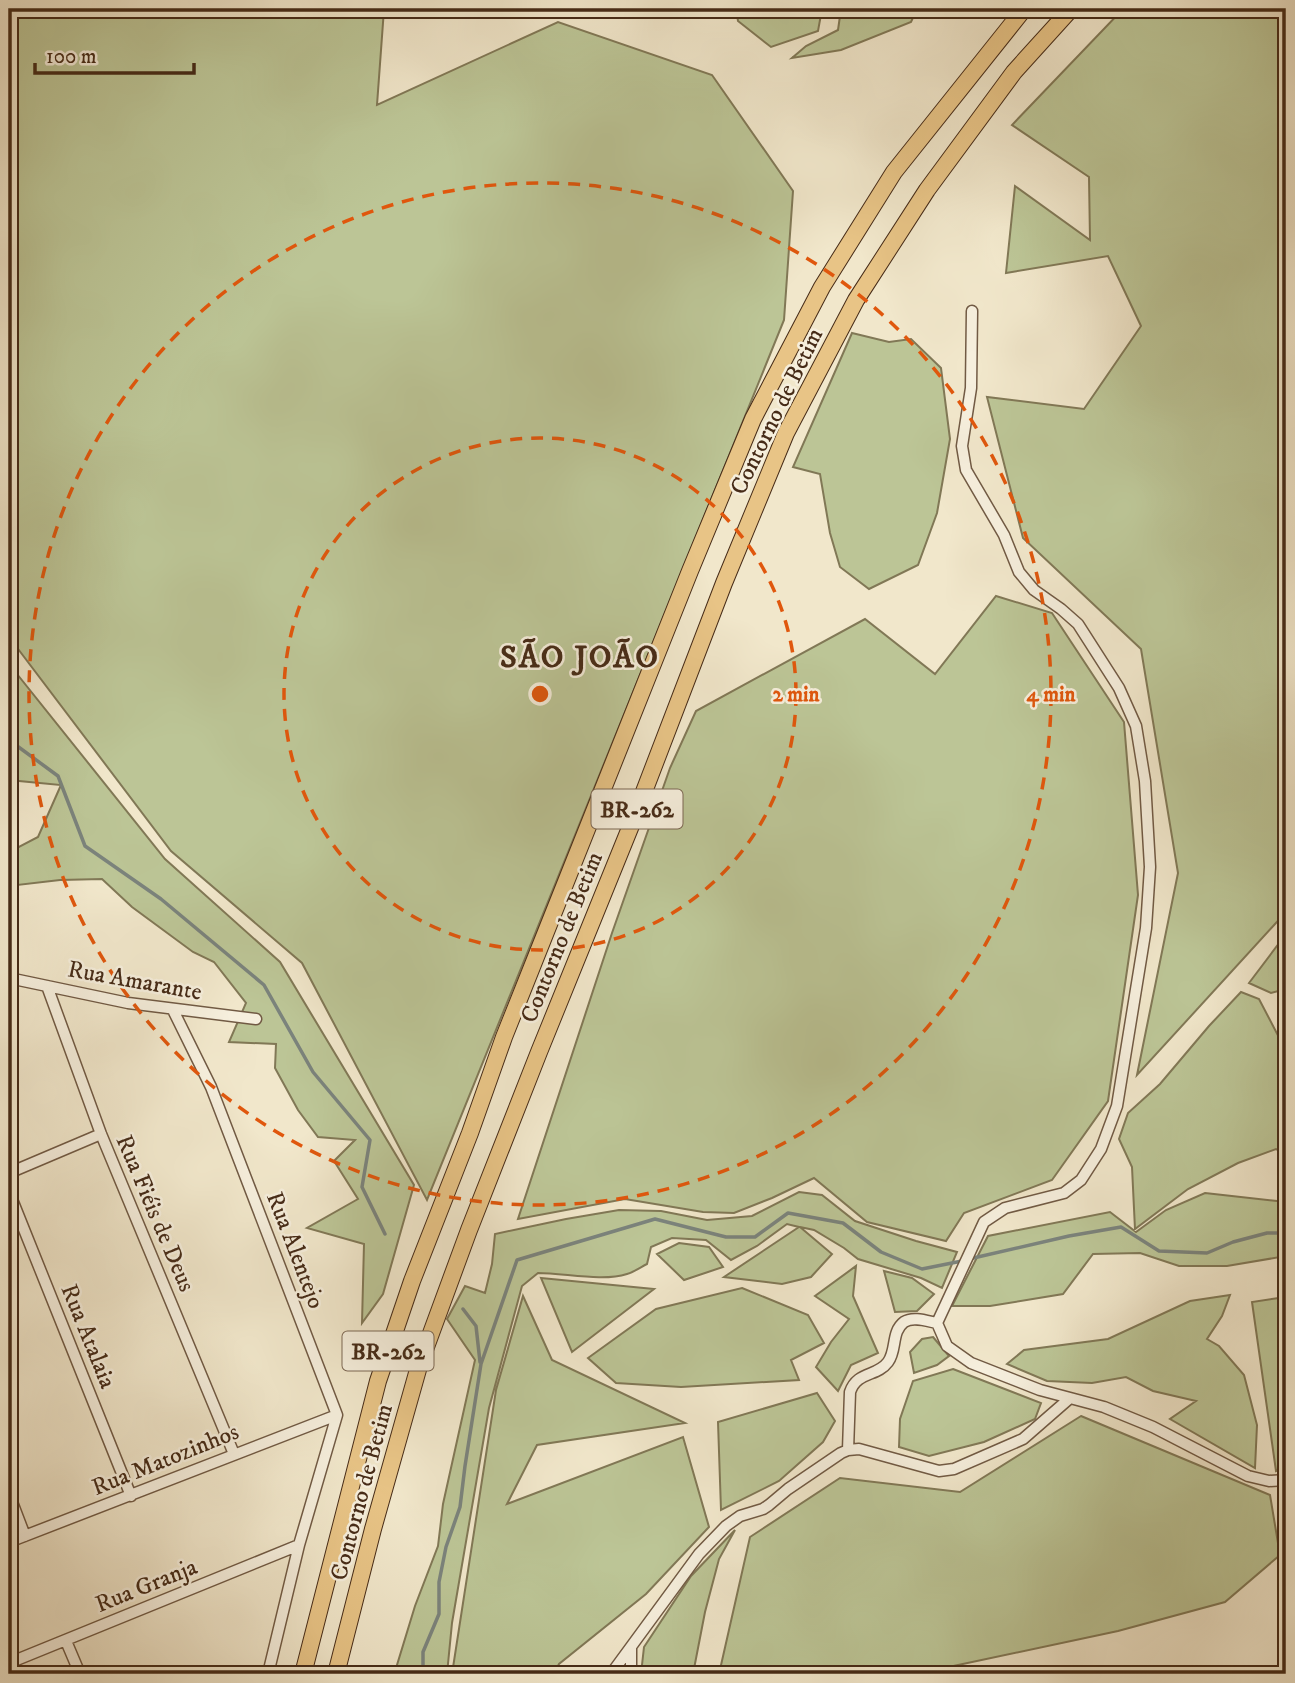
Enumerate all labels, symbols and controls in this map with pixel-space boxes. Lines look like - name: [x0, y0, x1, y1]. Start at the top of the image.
- scale bar: [35, 32, 194, 76]
- text: 100 m: [46, 44, 97, 70]
- street label: Contorno de Betim: [724, 323, 830, 500]
- district label: SÃO JOÃO: [500, 637, 660, 678]
- centre of rings: [528, 682, 552, 706]
- text: 2 min: [773, 682, 821, 708]
- text: 4 min: [1027, 682, 1076, 708]
- road number: BR-262: [592, 790, 682, 828]
- street label: Contorno de Betim: [514, 848, 610, 1027]
- street label: Rua Amarante: [65, 954, 204, 1008]
- street label: Rua Fiéis de Deus: [109, 1130, 202, 1296]
- street label: Rua Alentejo: [259, 1188, 331, 1313]
- street label: Rua Atalaia: [54, 1280, 123, 1394]
- road number: BR-262: [342, 1332, 434, 1370]
- street label: Contorno de Betim: [324, 1401, 400, 1584]
- street label: Rua Matozinhos: [88, 1417, 243, 1503]
- street label: Rua Granja: [91, 1552, 202, 1620]

